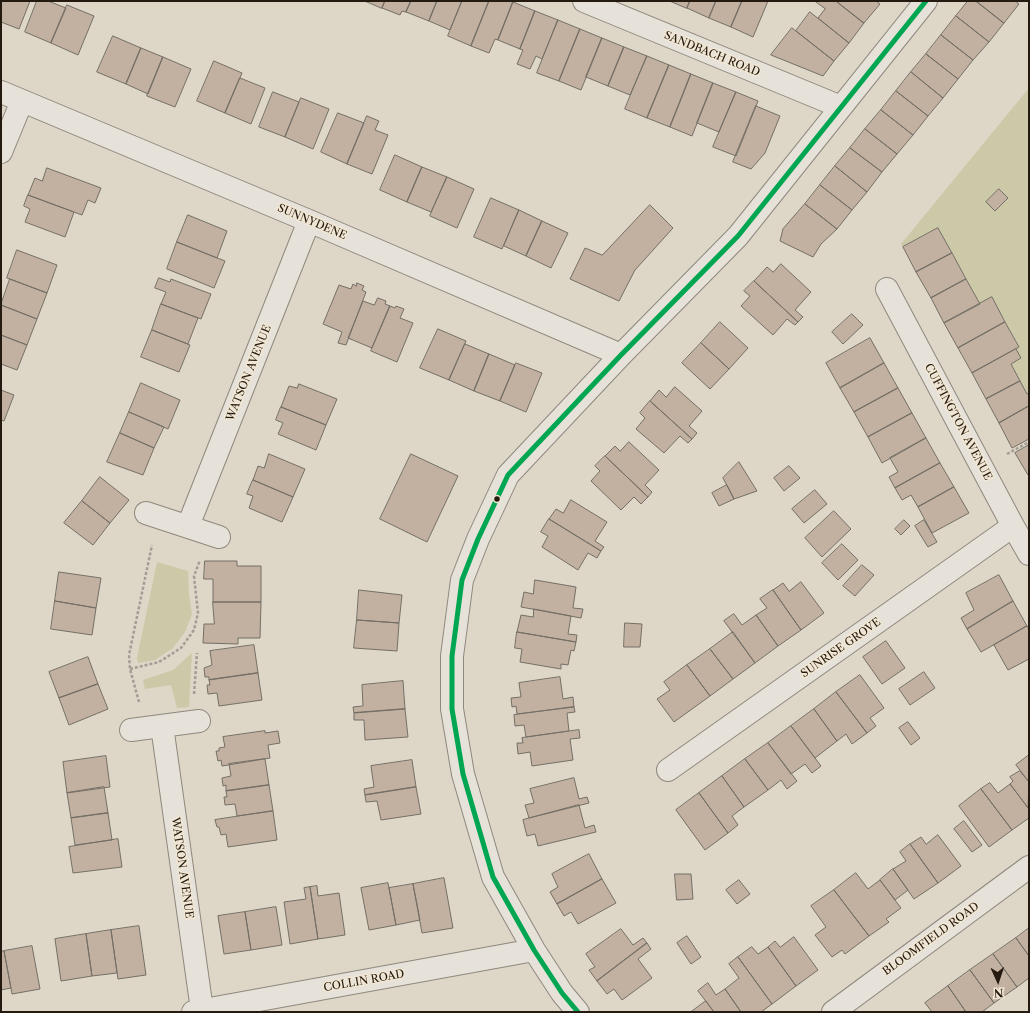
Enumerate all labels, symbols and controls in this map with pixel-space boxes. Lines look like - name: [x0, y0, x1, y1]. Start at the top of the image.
- street label: SANDBACH ROAD: [662, 29, 762, 79]
- street label: SUNNYDENE: [275, 201, 349, 243]
- street label: WATSON AVENUE: [224, 323, 274, 423]
- street label: CUFFINGTON AVENUE: [922, 361, 994, 483]
- unlabelled marker: [492, 494, 502, 504]
- street label: SUNRISE GROVE: [798, 615, 884, 681]
- street label: WATSON AVENUE: [168, 816, 196, 920]
- street label: BLOOMFIELD ROAD: [880, 900, 982, 978]
- north arrow: [978, 961, 1018, 1001]
- street label: COLLIN ROAD: [323, 967, 405, 995]
- text: N: [993, 986, 1004, 1000]

